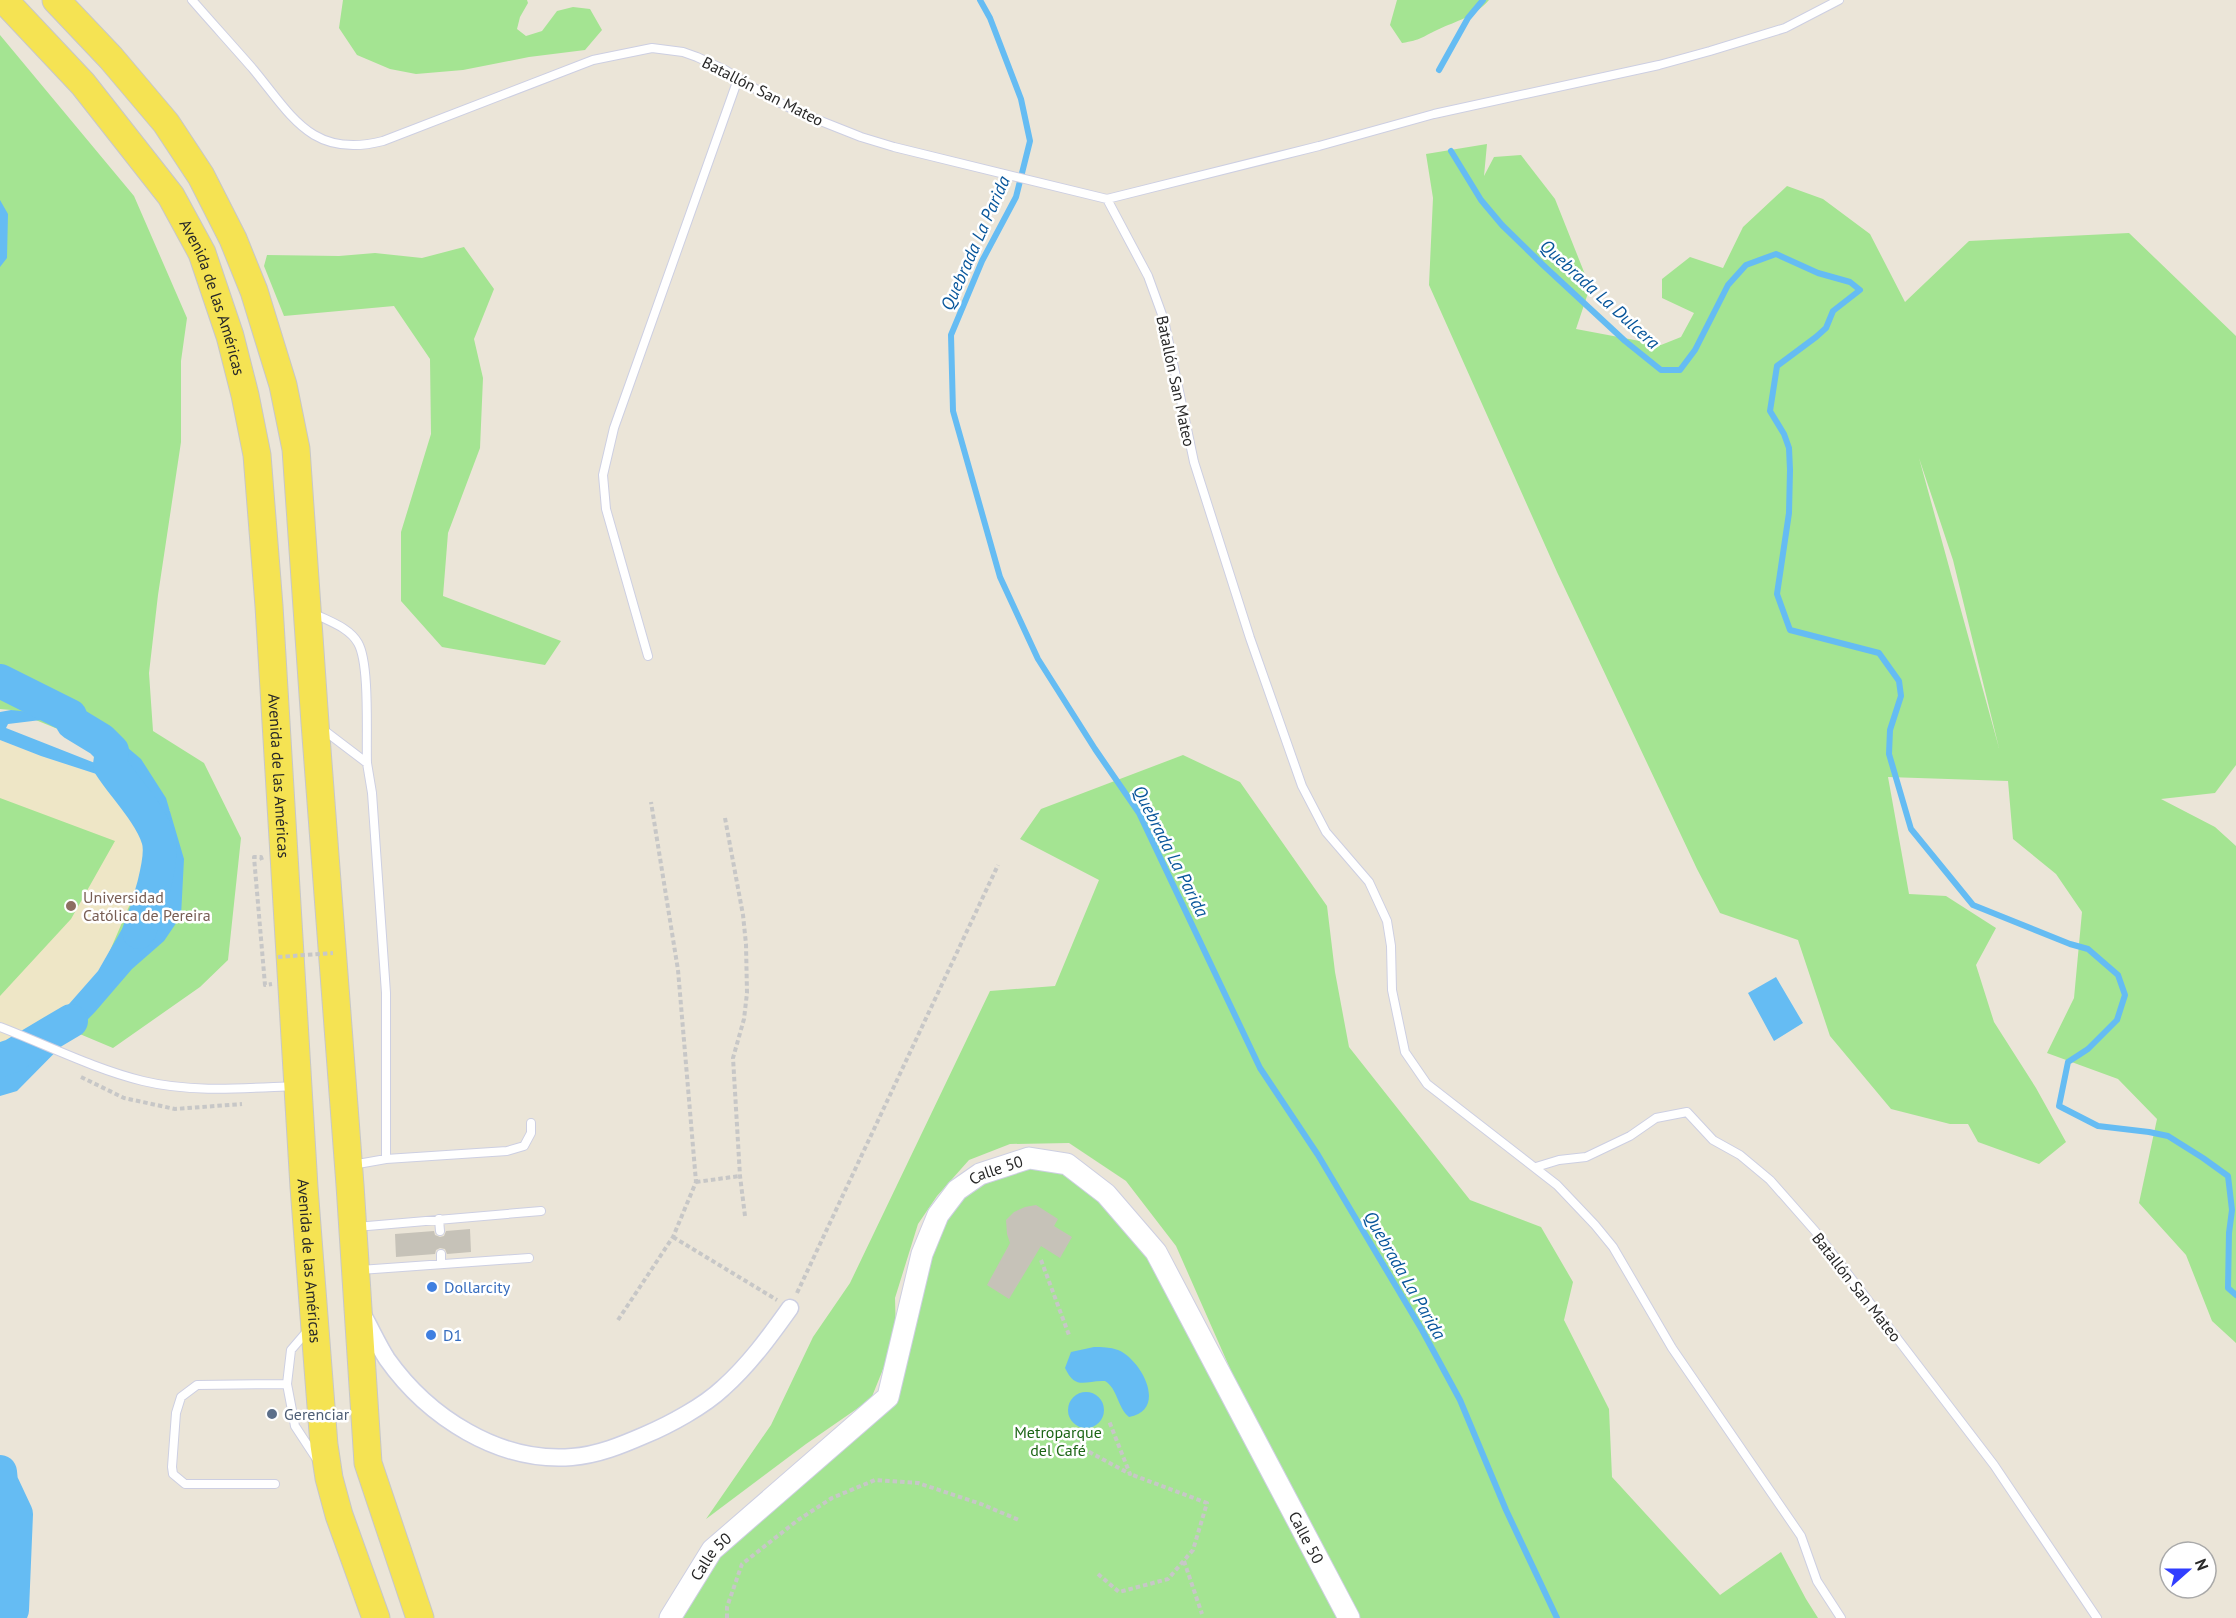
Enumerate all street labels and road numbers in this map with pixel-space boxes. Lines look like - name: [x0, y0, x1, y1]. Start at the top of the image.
- street label: Batallón San Mateo: [699, 52, 827, 130]
- street label: Avenida de las Américas: [176, 216, 250, 378]
- street label: Batallón San Mateo: [1152, 314, 1200, 448]
- street label: Avenida de las Américas: [264, 693, 294, 859]
- street label: Calle 50: [965, 1151, 1026, 1189]
- street label: Avenida de las Américas: [294, 1178, 326, 1344]
- street label: Batallón San Mateo: [1808, 1228, 1906, 1346]
- street label: Calle 50: [1285, 1508, 1328, 1567]
- street label: Calle 50: [686, 1528, 735, 1584]

